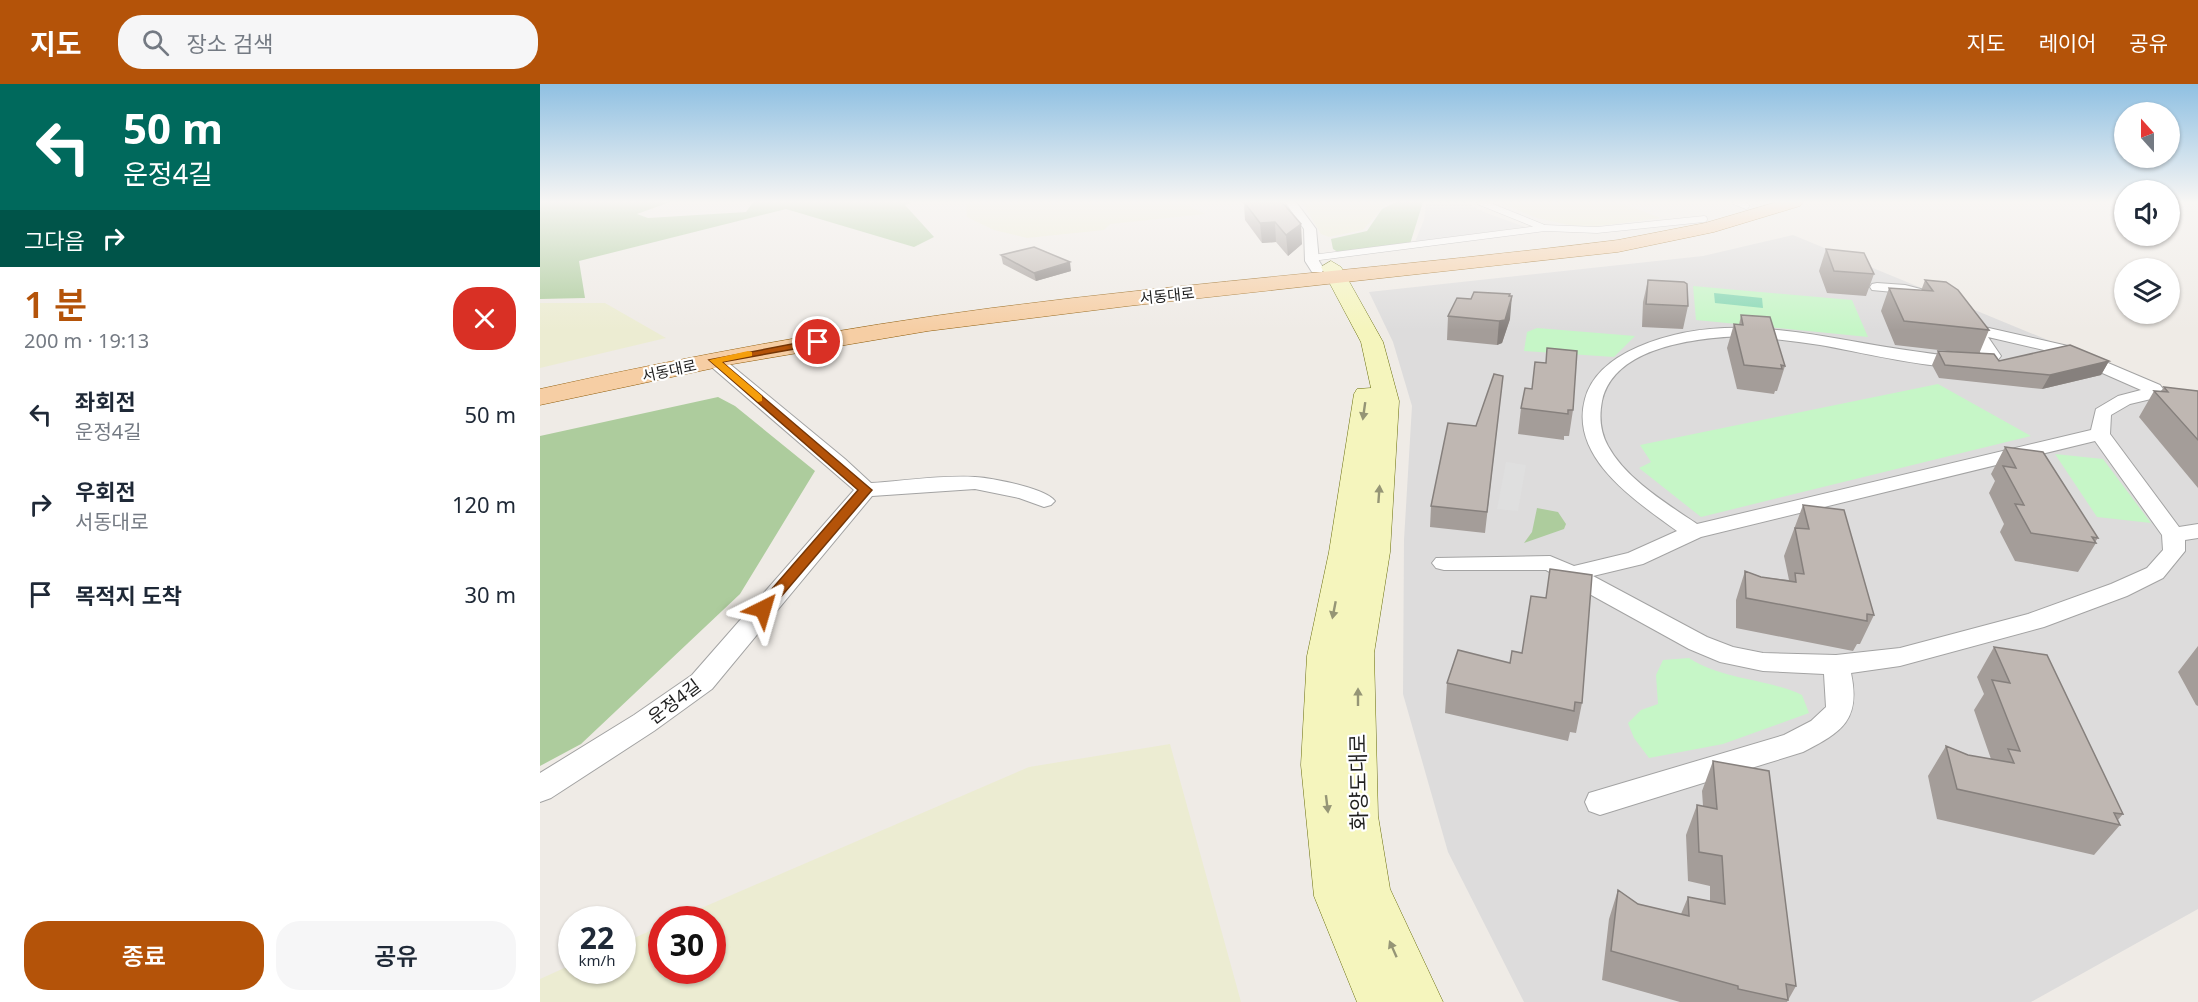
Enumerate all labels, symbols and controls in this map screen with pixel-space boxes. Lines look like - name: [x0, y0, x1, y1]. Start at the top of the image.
- search box: [118, 15, 538, 69]
- text: 지도: [30, 24, 82, 62]
- icon: search: [139, 26, 172, 59]
- text: 장소 검색: [187, 28, 273, 58]
- text: 지도: [1967, 29, 2005, 57]
- text: 레이어: [2038, 29, 2096, 57]
- text: 공유: [2129, 29, 2168, 57]
- text: 50 m: [123, 99, 223, 156]
- north arrow: [2114, 102, 2180, 168]
- map controls: [2114, 102, 2180, 324]
- icon: left: [24, 108, 102, 186]
- text: 운정4길: [123, 155, 213, 192]
- button: sound: [2114, 180, 2180, 246]
- icon: right: [97, 222, 130, 255]
- text: 그다음: [24, 225, 85, 255]
- button: layers: [2114, 258, 2180, 324]
- text: 1 분: [24, 280, 87, 329]
- street label: 서동대로: [1139, 282, 1195, 308]
- button: close: [453, 287, 516, 350]
- pin: [792, 316, 843, 367]
- icon: arrive: [801, 325, 834, 358]
- text: 200 m · 19:13: [24, 327, 149, 354]
- street label: 서동대로: [640, 354, 698, 386]
- text: 좌회전: [75, 386, 136, 416]
- icon: left: [24, 398, 57, 431]
- text: 50 m: [465, 399, 516, 429]
- one-way arrow: [1360, 402, 1369, 421]
- text: 운정4길: [75, 418, 142, 445]
- text: 우회전: [75, 476, 136, 506]
- one-way arrow: [1374, 484, 1384, 503]
- icon: right: [24, 488, 57, 521]
- text: 120 m: [452, 489, 516, 519]
- text: 서동대로: [75, 508, 149, 535]
- position arrow: [731, 577, 795, 641]
- icon: arrive: [24, 578, 57, 611]
- text: 30 m: [465, 579, 516, 609]
- text: 목적지 도착: [75, 580, 182, 610]
- one-way arrow: [1329, 601, 1338, 620]
- street label: 운정4길: [643, 673, 705, 729]
- one-way arrow: [1353, 687, 1363, 706]
- street label: 화양도대로: [1343, 733, 1373, 831]
- one-way arrow: [1322, 794, 1332, 813]
- speed limit sign: 30: [648, 906, 726, 984]
- text: 22: [580, 917, 614, 958]
- button: 종료: [24, 921, 264, 990]
- button: 공유: [276, 921, 516, 990]
- one-way arrow: [1388, 939, 1398, 957]
- text: km/h: [579, 950, 615, 970]

